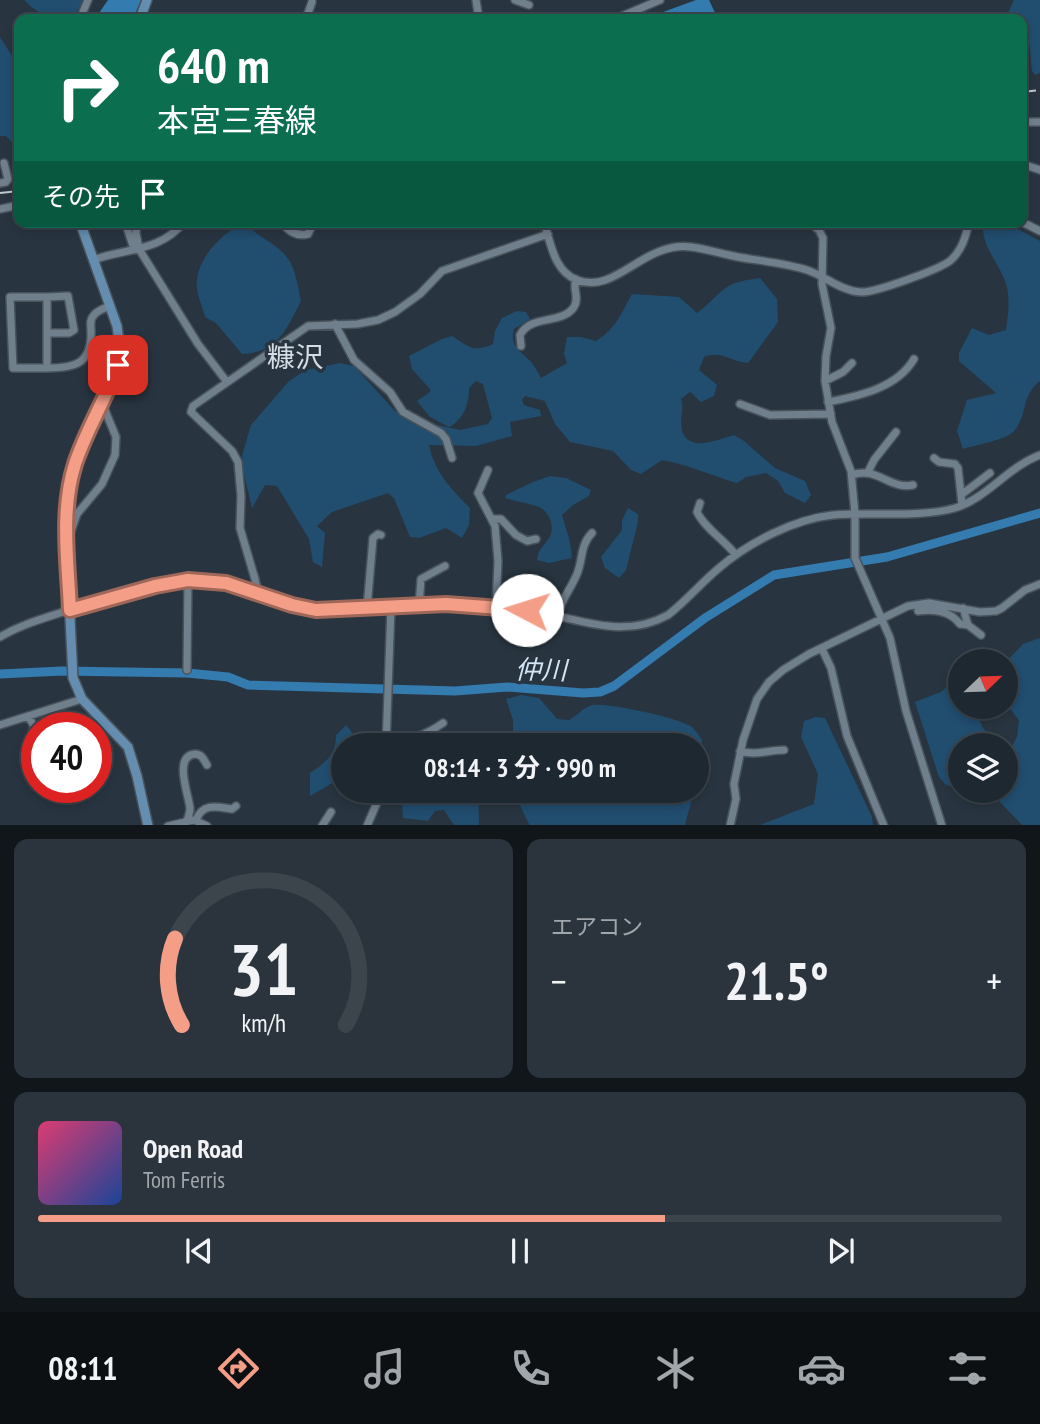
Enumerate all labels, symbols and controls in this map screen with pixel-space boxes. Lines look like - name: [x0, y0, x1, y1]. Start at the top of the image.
- text: 640 m: [157, 33, 270, 97]
- icon: right: [42, 42, 133, 133]
- text: 本宮三春線: [157, 99, 317, 141]
- icon: arrive: [134, 175, 172, 213]
- text: その先: [42, 180, 120, 213]
- pin: [88, 335, 148, 395]
- district label: 糠沢: [267, 338, 323, 375]
- icon: arrive: [99, 346, 137, 384]
- position arrow: [490, 573, 564, 647]
- north arrow: [948, 649, 1018, 719]
- map controls: [948, 649, 1018, 803]
- water label: 仲川: [515, 653, 570, 687]
- speed limit sign: 40: [21, 712, 112, 803]
- button: layers: [948, 733, 1018, 803]
- text: 08:14 · 3 分 · 990 m: [424, 751, 616, 784]
- text: エアコン: [551, 912, 643, 941]
- text: 31: [229, 921, 298, 1015]
- text: 21.5°: [724, 947, 829, 1014]
- text: −: [551, 956, 567, 1005]
- text: +: [986, 956, 1002, 1005]
- text: km/h: [241, 1006, 286, 1038]
- text: Open Road: [143, 1132, 243, 1165]
- text: Tom Ferris: [143, 1165, 225, 1194]
- icon: previous: [180, 1232, 218, 1270]
- icon: pause: [501, 1232, 539, 1270]
- icon: next: [822, 1232, 860, 1270]
- icon: directions: [214, 1344, 263, 1393]
- icon: music: [360, 1344, 409, 1393]
- icon: phone: [506, 1344, 555, 1393]
- icon: climate: [651, 1344, 700, 1393]
- icon: car: [797, 1344, 846, 1393]
- icon: filters: [943, 1344, 992, 1393]
- text: 08:11: [48, 1347, 118, 1389]

